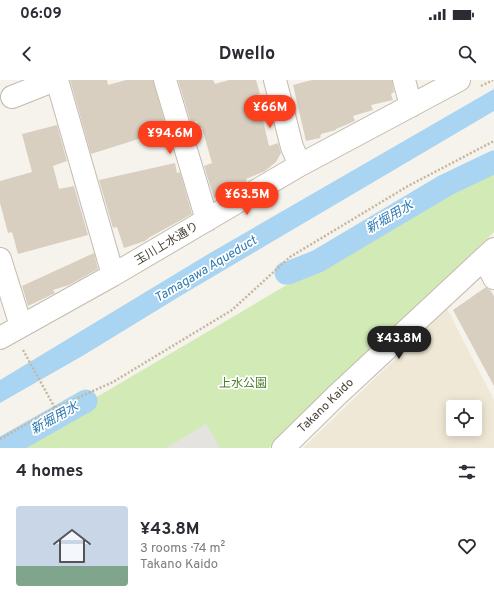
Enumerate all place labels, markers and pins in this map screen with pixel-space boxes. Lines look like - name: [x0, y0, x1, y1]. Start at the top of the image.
- pin: ¥66M: [246, 95, 294, 129]
- pin: ¥94.6M: [137, 121, 203, 155]
- pin: ¥63.5M: [214, 182, 280, 216]
- pin: ¥43.8M: [366, 326, 432, 360]

